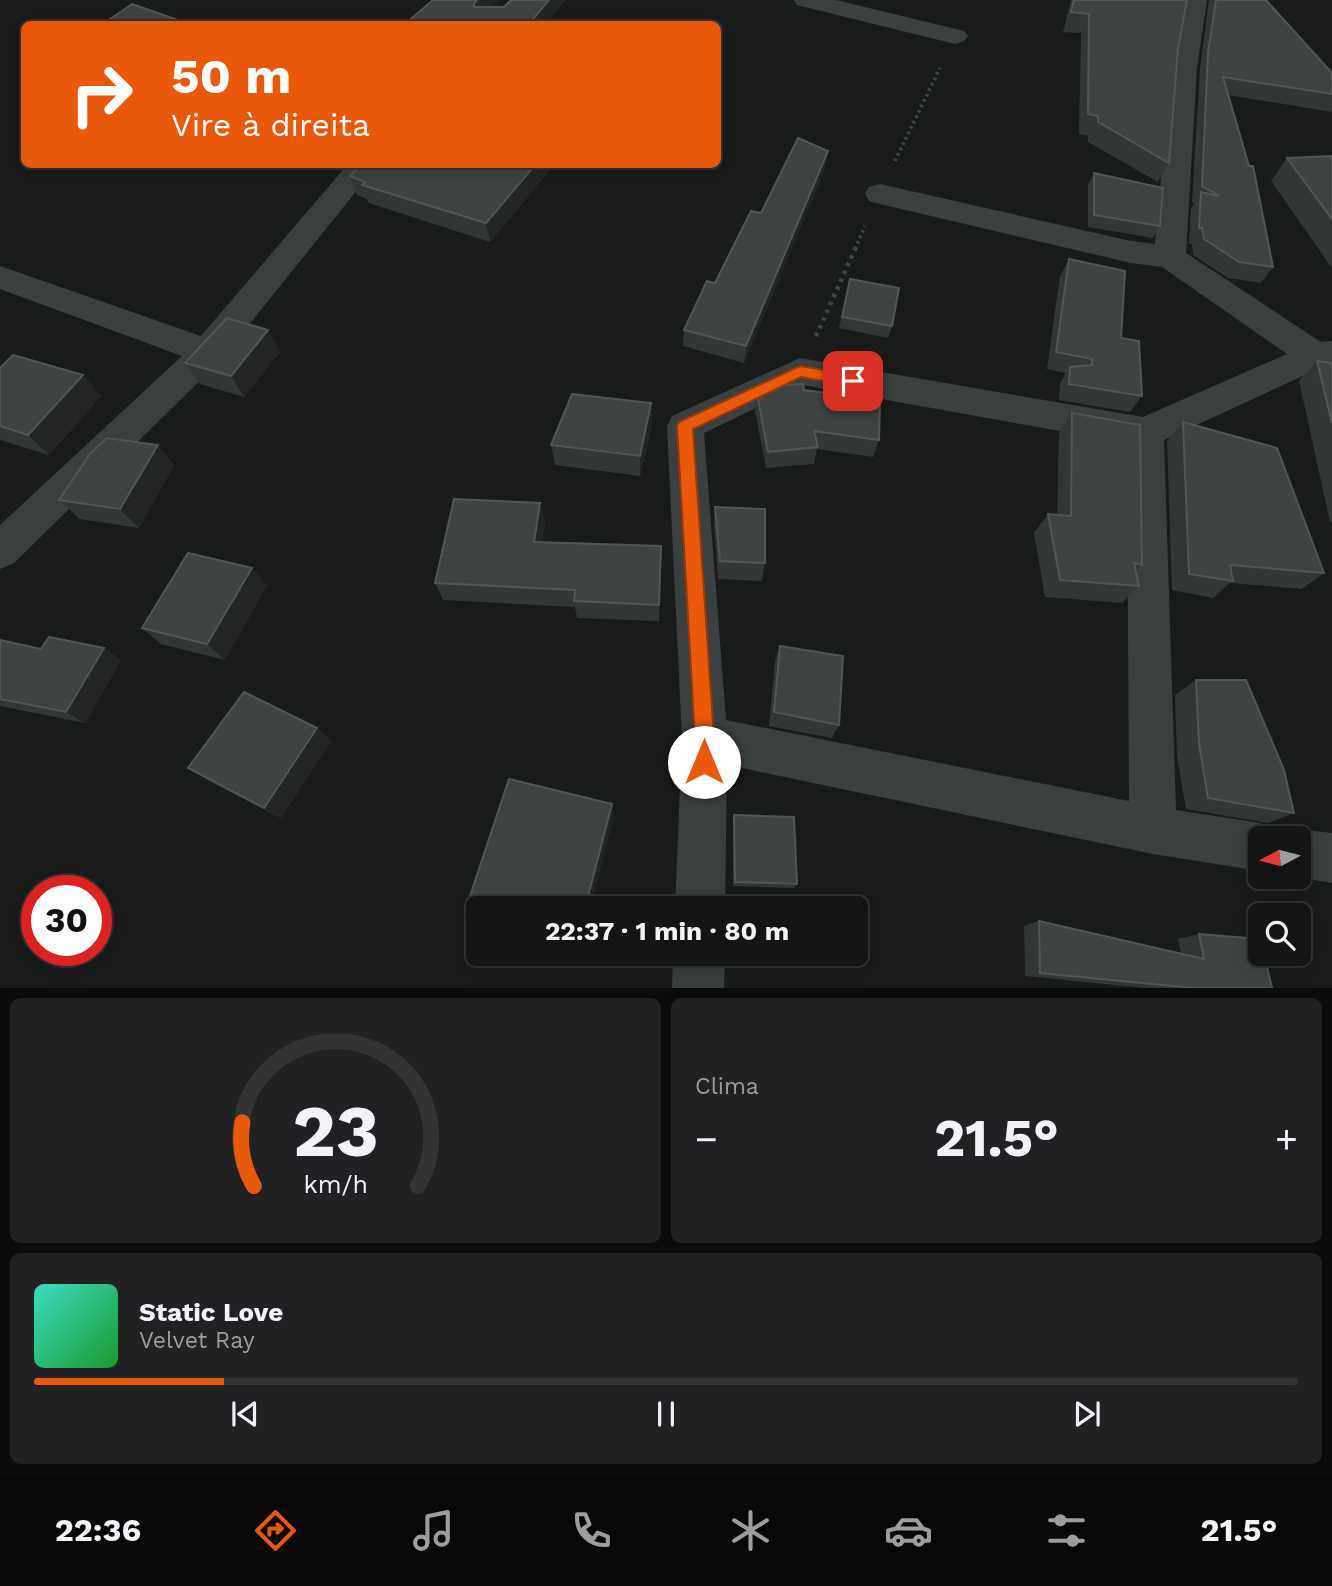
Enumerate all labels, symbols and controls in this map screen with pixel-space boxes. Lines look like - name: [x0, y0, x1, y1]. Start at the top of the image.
- text: 50 m: [171, 47, 291, 105]
- icon: right: [56, 49, 147, 140]
- text: Vire à direita: [171, 106, 370, 144]
- pin: [823, 351, 883, 411]
- icon: arrive: [834, 362, 872, 400]
- position arrow: [667, 725, 741, 799]
- north arrow: [1248, 826, 1311, 889]
- map controls: [1248, 826, 1311, 966]
- speed limit sign: 30: [21, 875, 112, 966]
- button: search: [1248, 903, 1311, 966]
- text: 22:37 · 1 min · 80 m: [545, 916, 789, 946]
- text: Clima: [695, 1073, 759, 1100]
- text: 23: [292, 1089, 379, 1175]
- text: 21.5°: [934, 1108, 1059, 1169]
- text: −: [695, 1117, 718, 1161]
- text: +: [1275, 1117, 1298, 1161]
- text: km/h: [303, 1170, 368, 1199]
- text: Static Love: [139, 1297, 283, 1327]
- text: Velvet Ray: [139, 1327, 255, 1354]
- icon: previous: [226, 1395, 264, 1433]
- icon: pause: [647, 1395, 685, 1433]
- icon: next: [1068, 1395, 1106, 1433]
- icon: directions: [251, 1506, 300, 1555]
- icon: music: [409, 1506, 458, 1555]
- icon: phone: [567, 1506, 616, 1555]
- icon: climate: [726, 1506, 775, 1555]
- icon: car: [884, 1506, 933, 1555]
- icon: filters: [1042, 1506, 1091, 1555]
- text: 22:36: [55, 1511, 141, 1549]
- text: 21.5°: [1201, 1511, 1277, 1549]

